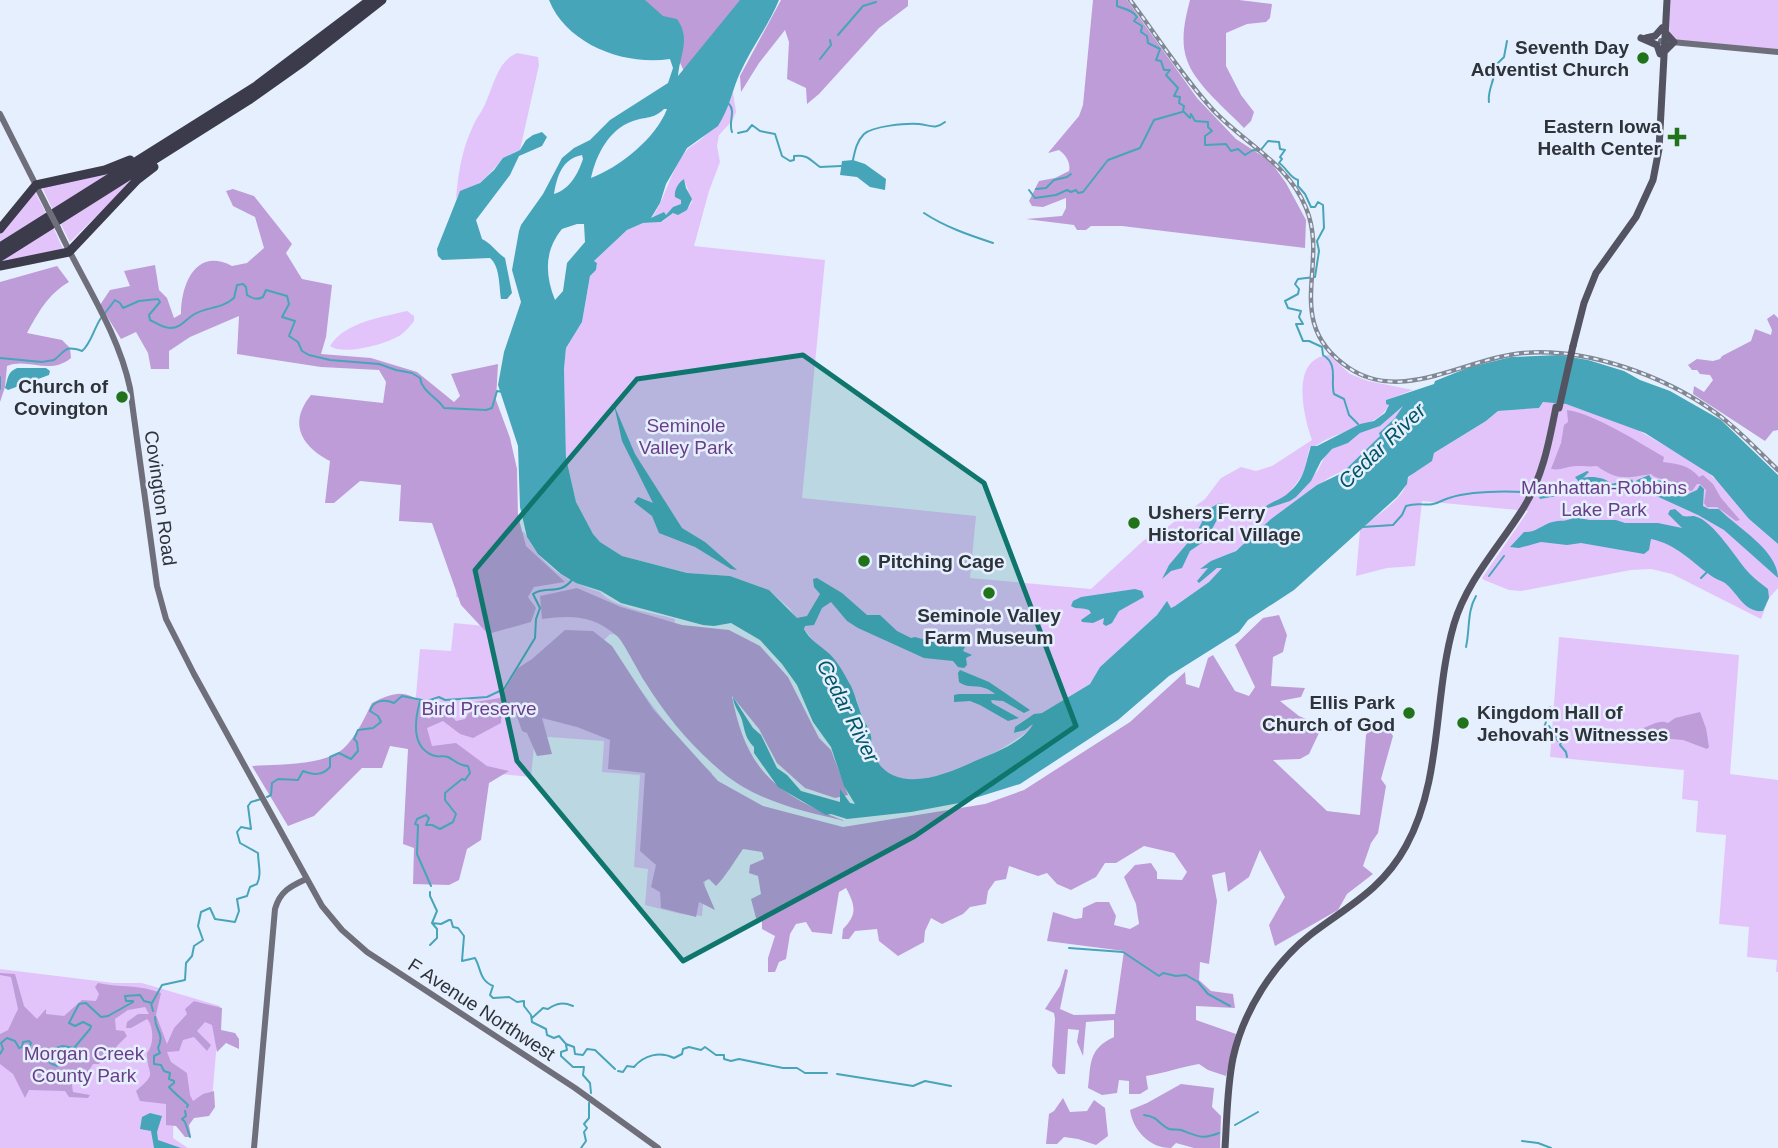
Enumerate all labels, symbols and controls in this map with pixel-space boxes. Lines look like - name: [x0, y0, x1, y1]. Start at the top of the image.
- place label: Seventh Day Adventist Church: [1471, 37, 1629, 80]
- marker: Seventh Day Adventist Church: [1635, 50, 1651, 66]
- place label: Eastern Iowa Health Center: [1537, 116, 1662, 159]
- marker: Eastern Iowa Health Center: [1667, 127, 1687, 147]
- place label: Church of Covington: [14, 376, 109, 419]
- marker: Church of Covington: [114, 389, 130, 405]
- water label: Cedar River: [1333, 398, 1431, 493]
- park label: Seminole Valley Park: [639, 415, 734, 458]
- street label: Covington Road: [141, 429, 180, 567]
- park label: Manhattan-Robbins Lake Park: [1521, 477, 1687, 520]
- place label: Ushers Ferry Historical Village: [1148, 502, 1301, 545]
- marker: Ushers Ferry Historical Village: [1126, 515, 1142, 531]
- place label: Pitching Cage: [878, 551, 1005, 572]
- marker: Pitching Cage: [856, 553, 872, 569]
- marker: Seminole Valley Farm Museum: [981, 585, 997, 601]
- place label: Seminole Valley Farm Museum: [917, 605, 1061, 648]
- water label: Cedar River: [813, 656, 885, 767]
- place label: Ellis Park Church of God: [1262, 692, 1395, 735]
- park label: Bird Preserve: [421, 698, 537, 719]
- place label: Kingdom Hall of Jehovah's Witnesses: [1477, 702, 1668, 745]
- marker: Ellis Park Church of God: [1401, 705, 1417, 721]
- marker: Kingdom Hall of Jehovah's Witnesses: [1455, 715, 1471, 731]
- street label: F Avenue Northwest: [404, 954, 560, 1065]
- park label: Morgan Creek County Park: [24, 1043, 145, 1086]

